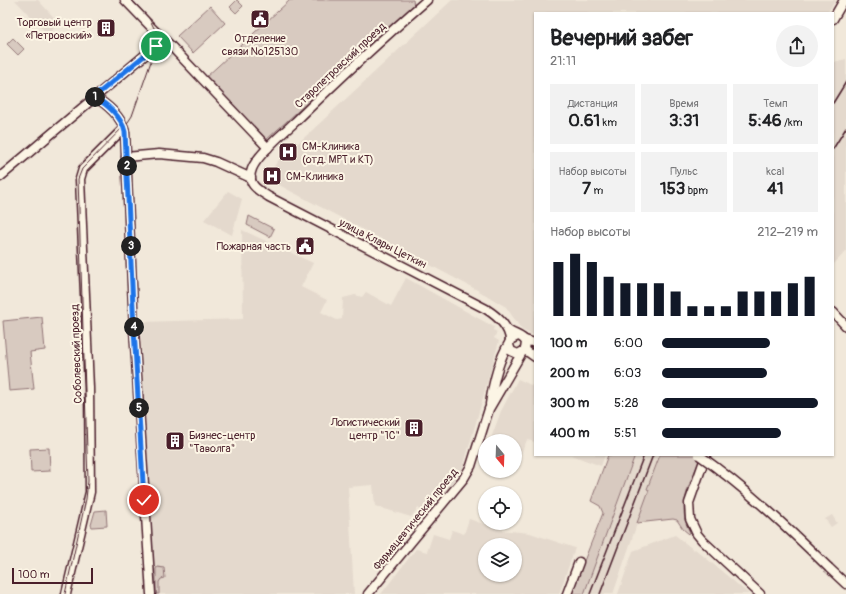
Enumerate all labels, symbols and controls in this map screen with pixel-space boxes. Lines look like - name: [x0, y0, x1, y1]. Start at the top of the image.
- public building icon: Отделение связи №125130: [249, 8, 271, 30]
- place label: Торговый центр «Петровский»: [16, 16, 92, 42]
- building icon: Торговый центр «Петровский»: [95, 17, 117, 39]
- street label: Старопетровский проезд: [292, 20, 389, 111]
- text: Вечерний забег: [550, 24, 693, 52]
- button: share: [776, 25, 818, 67]
- pin: [139, 29, 173, 63]
- place label: Отделение связи №125130: [222, 32, 298, 58]
- icon: arrive: [145, 35, 167, 57]
- text: 21:11: [550, 53, 576, 69]
- pin: 1: [85, 87, 105, 107]
- text: 1: [93, 90, 97, 103]
- text: Дистанция: [568, 97, 618, 110]
- text: Время: [669, 97, 699, 110]
- text: Темп: [763, 97, 788, 110]
- text: 0.61: [568, 110, 600, 131]
- text: 3:31: [669, 110, 699, 131]
- text: 5:46: [748, 110, 782, 131]
- text: km: [600, 116, 617, 129]
- text: /km: [782, 116, 802, 129]
- place label: СМ-Клиника (отд. МРТ и КТ): [302, 140, 374, 166]
- hospital icon: СМ-Клиника (отд. МРТ и КТ): [277, 141, 299, 163]
- pin: 2: [117, 156, 137, 176]
- text: 2: [124, 159, 130, 172]
- hospital icon: СМ-Клиника: [261, 165, 283, 187]
- text: Набор высоты: [559, 165, 627, 178]
- text: Пульс: [670, 165, 698, 178]
- text: kcal: [766, 165, 784, 178]
- place label: СМ-Клиника: [286, 170, 344, 183]
- text: 7: [582, 178, 591, 199]
- text: 153: [660, 178, 685, 199]
- text: 41: [767, 178, 784, 199]
- text: m: [591, 184, 603, 197]
- text: bpm: [685, 184, 708, 197]
- street label: улица Клары Цеткин: [336, 215, 429, 271]
- text: Набор высоты: [550, 224, 631, 240]
- text: 212–219 m: [757, 224, 818, 240]
- public building icon: Пожарная часть: [294, 235, 316, 257]
- pin: 3: [121, 236, 141, 256]
- text: 3: [128, 239, 134, 252]
- place label: Пожарная часть: [216, 240, 291, 253]
- street label: Соболевский проезд: [68, 304, 85, 404]
- pin: 4: [124, 317, 144, 337]
- text: 4: [131, 320, 137, 333]
- text: 100 m: [550, 335, 587, 351]
- text: 6:00: [614, 335, 643, 351]
- text: 200 m: [550, 365, 589, 381]
- text: 6:03: [614, 365, 641, 381]
- text: 300 m: [550, 395, 589, 411]
- text: 5:28: [614, 395, 638, 411]
- pin: 5: [129, 398, 149, 418]
- text: 5: [136, 401, 142, 414]
- place label: Логистический центр "1С": [330, 416, 400, 442]
- building icon: Логистический центр "1С": [403, 417, 425, 439]
- text: 400 m: [550, 425, 590, 441]
- text: 5:51: [614, 425, 637, 441]
- place label: Бизнес-центр "Таволга": [189, 429, 256, 455]
- building icon: Бизнес-центр "Таволга": [164, 430, 186, 452]
- north arrow: [478, 434, 522, 478]
- map controls: [478, 434, 522, 582]
- street label: Фармацевтический проезд: [370, 466, 461, 573]
- pin: [127, 483, 161, 517]
- button: locate: [478, 486, 522, 530]
- icon: check: [133, 489, 155, 511]
- button: layers: [478, 538, 522, 582]
- scale bar: [12, 566, 93, 585]
- text: 100 m: [18, 568, 49, 581]

